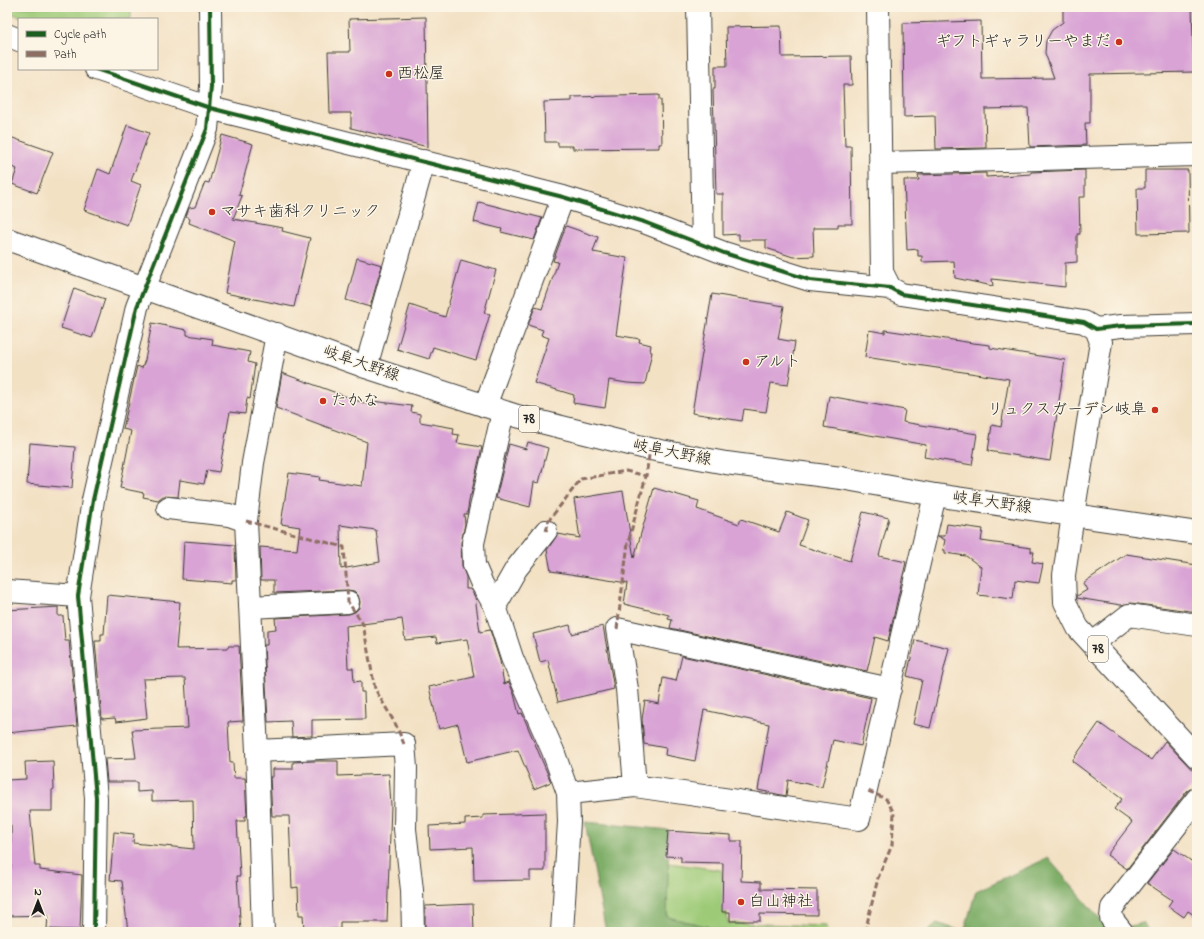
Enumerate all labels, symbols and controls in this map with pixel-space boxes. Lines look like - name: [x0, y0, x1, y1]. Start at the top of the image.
- legend: [18, 18, 158, 70]
- text: Cycle path: [54, 26, 106, 45]
- place label: ギフトギャラリーやまだ: [935, 30, 1111, 54]
- marker: ギフトギャラリーやまだ: [1114, 37, 1124, 47]
- text: Path: [54, 46, 77, 64]
- place label: 西松屋: [397, 62, 445, 86]
- marker: 西松屋: [384, 69, 394, 79]
- place label: マサキ歯科クリニック: [220, 200, 380, 224]
- marker: マサキ歯科クリニック: [207, 207, 217, 217]
- street label: 岐阜大野線: [319, 340, 403, 388]
- place label: アルト: [754, 350, 801, 374]
- marker: アルト: [741, 357, 751, 367]
- place label: たかな: [331, 389, 379, 413]
- marker: たかな: [318, 396, 328, 406]
- place label: リュクスガーデン岐阜: [987, 398, 1147, 422]
- marker: リュクスガーデン岐阜: [1150, 405, 1160, 415]
- road number: 78: [519, 406, 539, 432]
- street label: 岐阜大野線: [630, 434, 714, 472]
- street label: 岐阜大野線: [951, 486, 1033, 520]
- road number: 78: [1088, 636, 1108, 662]
- north arrow: [18, 881, 58, 921]
- text: N: [34, 884, 42, 900]
- place label: 白山神社: [749, 890, 813, 914]
- marker: 白山神社: [736, 897, 746, 907]

